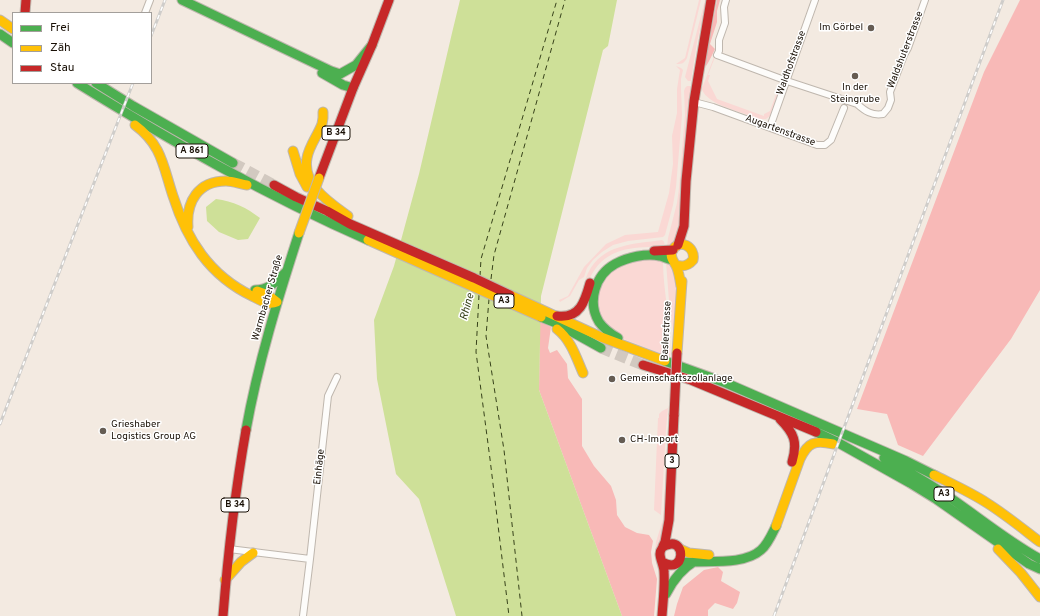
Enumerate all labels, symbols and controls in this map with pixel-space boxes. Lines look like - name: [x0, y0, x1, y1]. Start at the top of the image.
- street label: Waldshuterstrasse: [886, 10, 926, 90]
- legend: [12, 12, 152, 84]
- text: Frei: [50, 20, 70, 36]
- place label: Im Görbel: [819, 22, 863, 34]
- marker: Im Görbel: [866, 23, 876, 33]
- street label: Waldhofstrasse: [775, 29, 809, 97]
- text: Zäh: [50, 40, 71, 56]
- text: Stau: [50, 60, 75, 76]
- marker: In der Steingrube: [850, 71, 860, 81]
- place label: In der Steingrube: [830, 82, 880, 106]
- street label: Augartenstrasse: [743, 113, 817, 149]
- road number: B 34: [322, 126, 350, 140]
- road number: A 861: [176, 144, 208, 158]
- street label: Warmbacher Straße: [250, 254, 286, 342]
- water label: Rhine: [458, 292, 478, 322]
- road number: A3: [494, 294, 514, 308]
- street label: Baslerstrasse: [659, 301, 675, 361]
- place label: Gemeinschaftszollanlage: [620, 373, 733, 385]
- marker: Gemeinschaftszollanlage: [607, 374, 617, 384]
- place label: Grieshaber Logistics Group AG: [111, 419, 196, 442]
- marker: Grieshaber Logistics Group AG: [98, 426, 108, 436]
- place label: CH-Import: [630, 434, 678, 446]
- marker: CH-Import: [617, 435, 627, 445]
- street label: Einhäge: [312, 448, 328, 486]
- road number: 3: [665, 454, 679, 468]
- road number: A3: [934, 487, 954, 501]
- road number: B 34: [221, 498, 249, 512]

